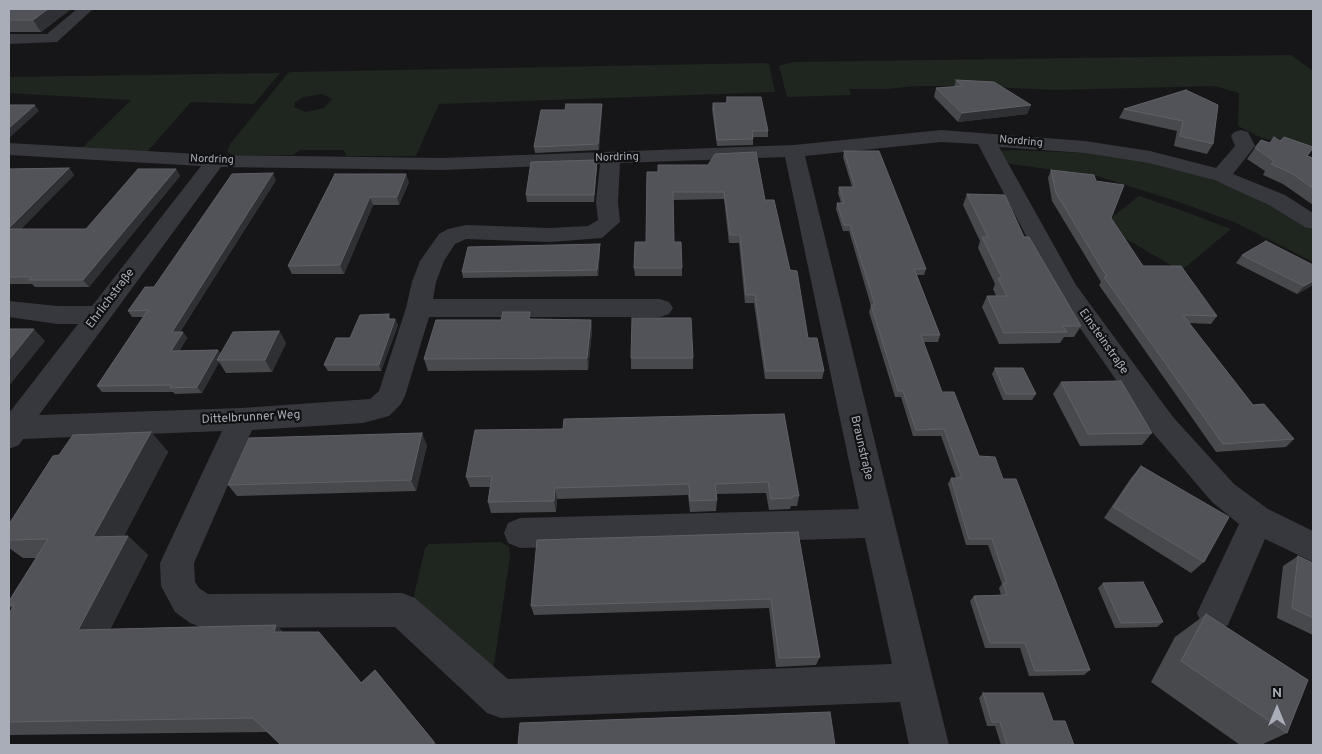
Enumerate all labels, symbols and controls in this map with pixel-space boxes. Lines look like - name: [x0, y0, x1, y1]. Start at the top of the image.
- street label: Nordring: [999, 134, 1043, 150]
- street label: Nordring: [595, 151, 639, 165]
- street label: Nordring: [190, 153, 234, 167]
- street label: Ehrlichstraße: [84, 266, 138, 332]
- street label: Einsteinstraße: [1075, 307, 1131, 377]
- street label: Dittelbrunner Weg: [201, 408, 301, 428]
- street label: Braunstraße: [847, 414, 875, 482]
- north arrow: [1252, 684, 1302, 734]
- text: N: [1272, 685, 1282, 702]

